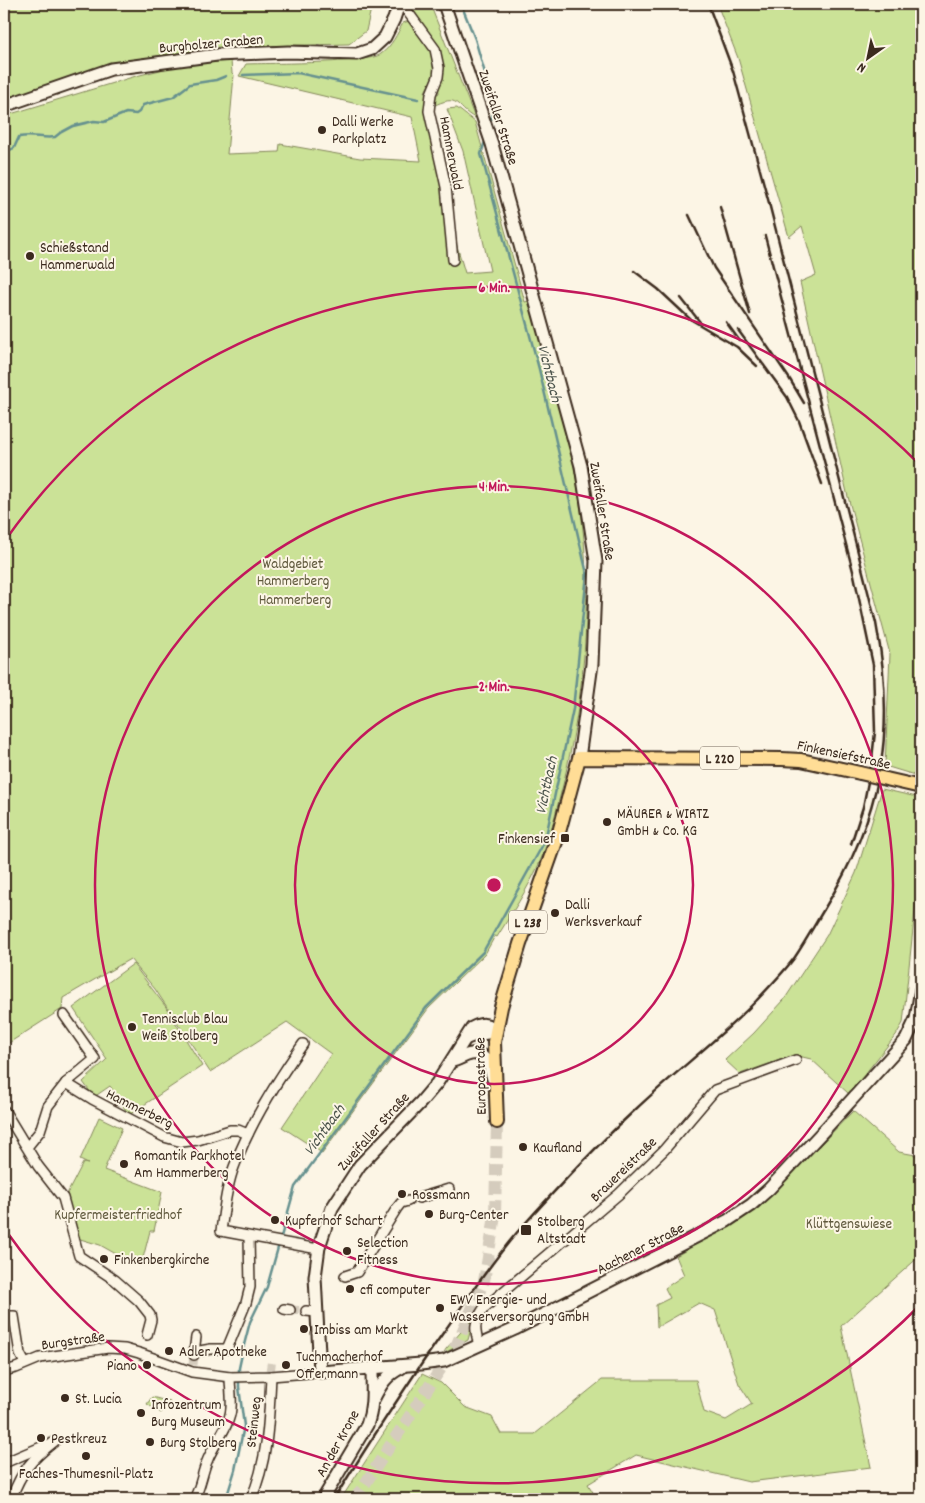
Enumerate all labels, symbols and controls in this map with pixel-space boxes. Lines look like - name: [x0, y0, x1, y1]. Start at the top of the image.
- street label: Burgholzer Graben: [158, 29, 264, 60]
- north arrow: [842, 32, 892, 82]
- text: N: [854, 57, 870, 77]
- street label: Zweifaller Straße: [471, 67, 523, 169]
- place label: Dalli Werke Parkplatz: [332, 112, 394, 151]
- street label: Hammerwald: [432, 115, 468, 192]
- marker: Dalli Werke Parkplatz: [316, 124, 328, 136]
- place label: Schießstand Hammerwald: [40, 238, 115, 277]
- marker: Schießstand Hammerwald: [24, 250, 36, 262]
- text: 6 Min.: [478, 278, 510, 300]
- water label: Vichtbach: [530, 342, 567, 405]
- street label: Zweifaller Straße: [582, 461, 620, 562]
- text: 4 Min.: [479, 477, 510, 499]
- park label: Waldgebiet Hammerberg: [257, 554, 329, 593]
- park label: Hammerberg: [259, 590, 331, 612]
- text: 2 Min.: [479, 677, 510, 699]
- street label: Finkensiefstraße: [795, 735, 893, 777]
- road number: L 220: [700, 746, 740, 770]
- water label: Vichtbach: [530, 754, 565, 817]
- place label: MÄURER & WIRTZ GmbH & Co. KG: [617, 804, 709, 843]
- marker: MÄURER & WIRTZ GmbH & Co. KG: [601, 816, 613, 828]
- place label: Finkensief: [498, 829, 556, 851]
- marker: Finkensief: [559, 832, 571, 844]
- centre of rings: [485, 876, 503, 894]
- place label: Dalli Werksverkauf: [565, 895, 642, 934]
- marker: Dalli Werksverkauf: [549, 907, 561, 919]
- road number: L 238: [509, 910, 547, 934]
- place label: Tennisclub Blau Weiß Stolberg: [142, 1009, 228, 1048]
- marker: Tennisclub Blau Weiß Stolberg: [126, 1021, 138, 1033]
- street label: Europastraße: [470, 1037, 494, 1115]
- street label: Hammerberg: [102, 1084, 177, 1136]
- street label: Zweifaller Straße: [333, 1088, 416, 1177]
- water label: Vichtbach: [299, 1100, 352, 1161]
- street label: Brauereistraße: [586, 1132, 663, 1208]
- place label: Kaufland: [533, 1138, 582, 1160]
- marker: Kaufland: [517, 1141, 529, 1153]
- place label: Romantik Parkhotel Am Hammerberg: [134, 1146, 245, 1185]
- marker: Romantik Parkhotel Am Hammerberg: [118, 1158, 130, 1170]
- place label: Rossmann: [412, 1185, 470, 1207]
- marker: Rossmann: [396, 1188, 408, 1200]
- park label: Kupfermeisterfriedhof: [54, 1205, 182, 1227]
- place label: Burg-Center: [439, 1205, 509, 1227]
- marker: Burg-Center: [423, 1208, 435, 1220]
- place label: Kupferhof Schart: [285, 1211, 383, 1233]
- place label: Stolberg Altstadt: [537, 1212, 586, 1251]
- marker: Kupferhof Schart: [269, 1214, 281, 1226]
- park label: Klüttgenswiese: [806, 1214, 893, 1236]
- street label: Aachener Straße: [593, 1218, 689, 1281]
- marker: Stolberg Altstadt: [519, 1223, 533, 1237]
- place label: Selection Fitness: [357, 1233, 408, 1272]
- marker: Selection Fitness: [341, 1245, 353, 1257]
- place label: Finkenbergkirche: [114, 1250, 210, 1272]
- marker: Finkenbergkirche: [98, 1253, 110, 1265]
- place label: cfi computer: [360, 1280, 431, 1302]
- marker: cfi computer: [344, 1283, 356, 1295]
- place label: EWV Energie- und Wasserversorgung GmbH: [450, 1290, 589, 1329]
- marker: EWV Energie- und Wasserversorgung GmbH: [434, 1302, 446, 1314]
- place label: Imbiss am Markt: [314, 1320, 409, 1342]
- marker: Imbiss am Markt: [298, 1323, 310, 1335]
- street label: Burgstraße: [40, 1327, 107, 1357]
- place label: Adler Apotheke: [179, 1342, 267, 1364]
- marker: Adler Apotheke: [163, 1345, 175, 1357]
- place label: Tuchmacherhof Offermann: [296, 1347, 383, 1386]
- place label: Piano: [107, 1356, 137, 1378]
- marker: Piano: [141, 1359, 153, 1371]
- marker: Tuchmacherhof Offermann: [280, 1359, 292, 1371]
- place label: St. Lucia: [75, 1389, 122, 1411]
- marker: St. Lucia: [59, 1392, 71, 1404]
- place label: Infozentrum Burg Museum: [151, 1395, 225, 1434]
- street label: Steinweg: [241, 1396, 269, 1449]
- street label: An der Krone: [311, 1406, 366, 1482]
- marker: Infozentrum Burg Museum: [135, 1407, 147, 1419]
- place label: Pestkreuz: [51, 1429, 107, 1451]
- marker: Pestkreuz: [35, 1432, 47, 1444]
- place label: Burg Stolberg: [160, 1433, 237, 1455]
- marker: Burg Stolberg: [144, 1436, 156, 1448]
- marker: Faches-Thumesnil-Platz: [80, 1450, 92, 1462]
- place label: Faches-Thumesnil-Platz: [19, 1464, 153, 1486]

